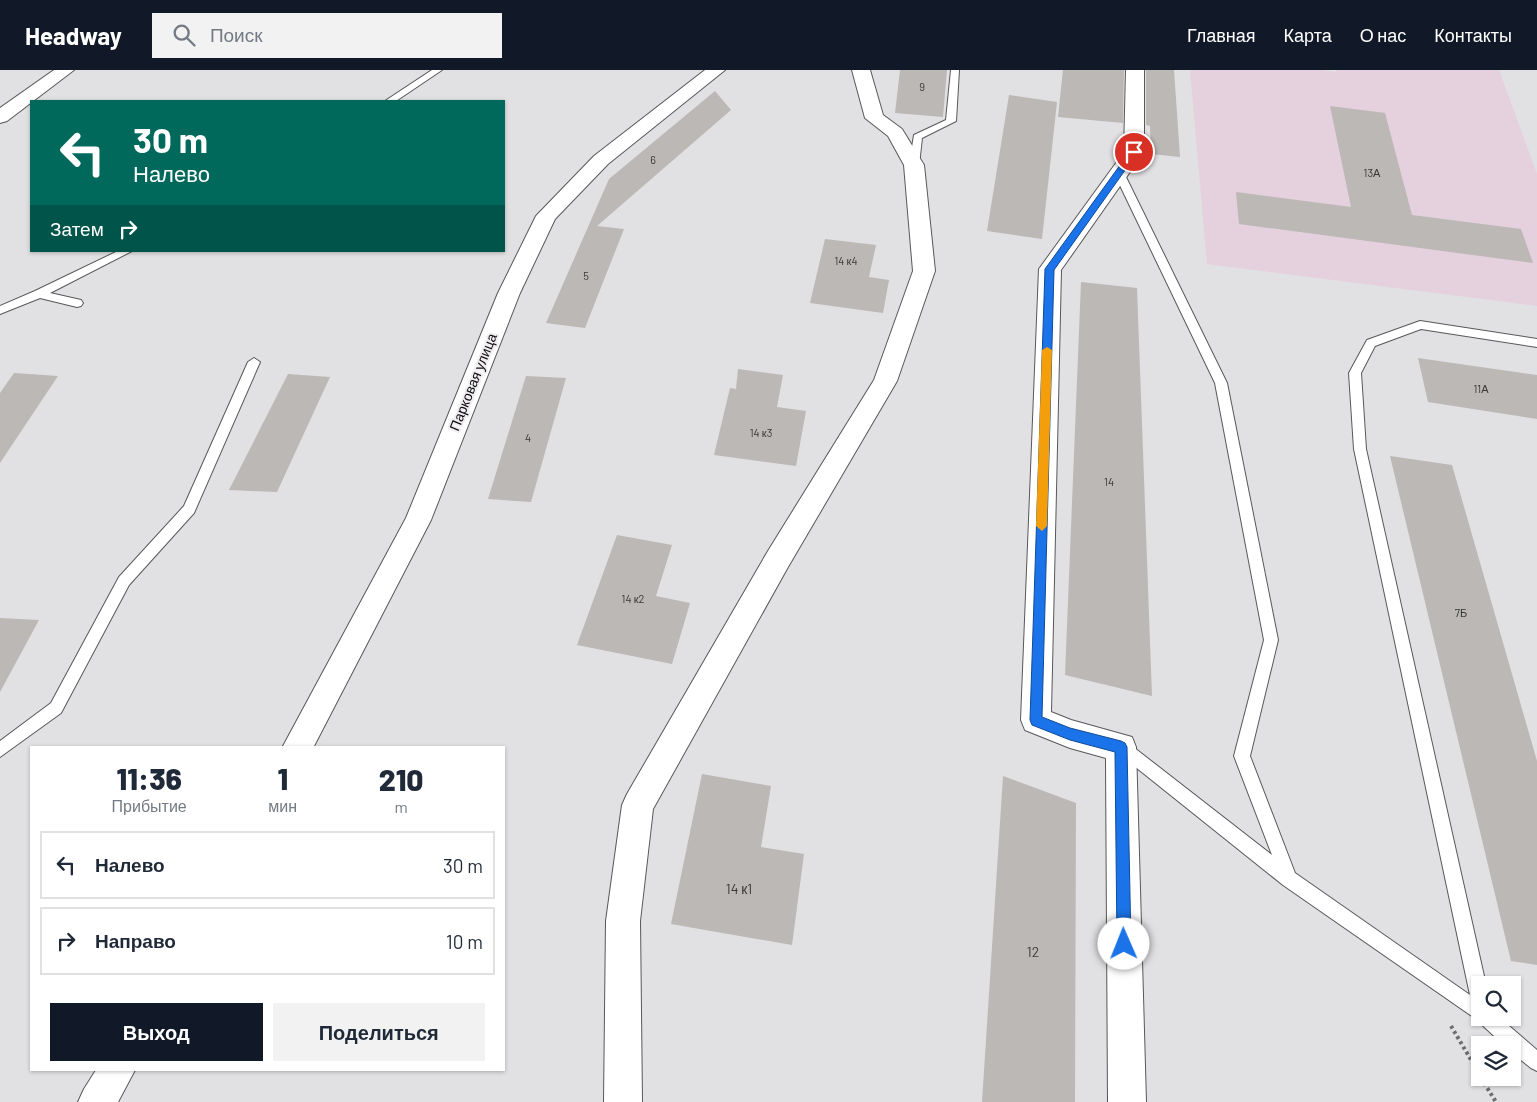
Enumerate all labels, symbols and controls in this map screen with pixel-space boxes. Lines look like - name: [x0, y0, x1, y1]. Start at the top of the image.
- search box: [152, 13, 502, 58]
- text: Headway: [25, 21, 122, 50]
- icon: search: [170, 21, 198, 49]
- text: Поиск: [210, 23, 263, 46]
- text: Главная: [1187, 24, 1256, 46]
- text: Карта: [1284, 24, 1332, 46]
- text: О нас: [1360, 24, 1406, 46]
- text: Контакты: [1434, 24, 1512, 46]
- house number: 9: [919, 80, 925, 93]
- text: 30 m: [133, 118, 208, 160]
- icon: left: [50, 120, 115, 185]
- pin: [1113, 131, 1155, 173]
- icon: arrive: [1120, 138, 1148, 166]
- house number: 6: [650, 153, 656, 166]
- text: Налево: [133, 160, 210, 186]
- house number: 13А: [1364, 166, 1381, 179]
- icon: right: [114, 215, 142, 243]
- text: Затем: [50, 217, 104, 240]
- house number: 14 к4: [835, 254, 857, 267]
- house number: 5: [583, 269, 589, 282]
- street label: Парковая улица: [445, 330, 500, 433]
- house number: 11А: [1473, 382, 1489, 395]
- house number: 14 к3: [750, 426, 772, 439]
- house number: 4: [525, 431, 531, 444]
- house number: 14: [1104, 475, 1114, 488]
- house number: 14 к2: [622, 592, 645, 605]
- house number: 7Б: [1455, 606, 1467, 619]
- text: 11:36: [116, 760, 182, 796]
- text: 1: [277, 760, 288, 796]
- text: 210: [379, 761, 423, 797]
- text: Прибытие: [112, 796, 187, 815]
- text: мин: [268, 796, 297, 815]
- text: m: [394, 797, 408, 816]
- icon: left: [52, 851, 80, 879]
- text: Налево: [95, 853, 165, 876]
- text: 30 m: [443, 854, 483, 877]
- house number: 14 к1: [726, 880, 752, 897]
- position arrow: [1097, 917, 1149, 969]
- icon: right: [52, 927, 80, 955]
- text: Направо: [95, 929, 176, 952]
- text: 10 m: [446, 930, 483, 953]
- house number: 12: [1027, 943, 1039, 960]
- map controls: [1471, 976, 1521, 1086]
- button: search: [1471, 976, 1521, 1026]
- button: Выход: [50, 1003, 263, 1061]
- button: Поделиться: [273, 1003, 485, 1061]
- button: layers: [1471, 1036, 1521, 1086]

